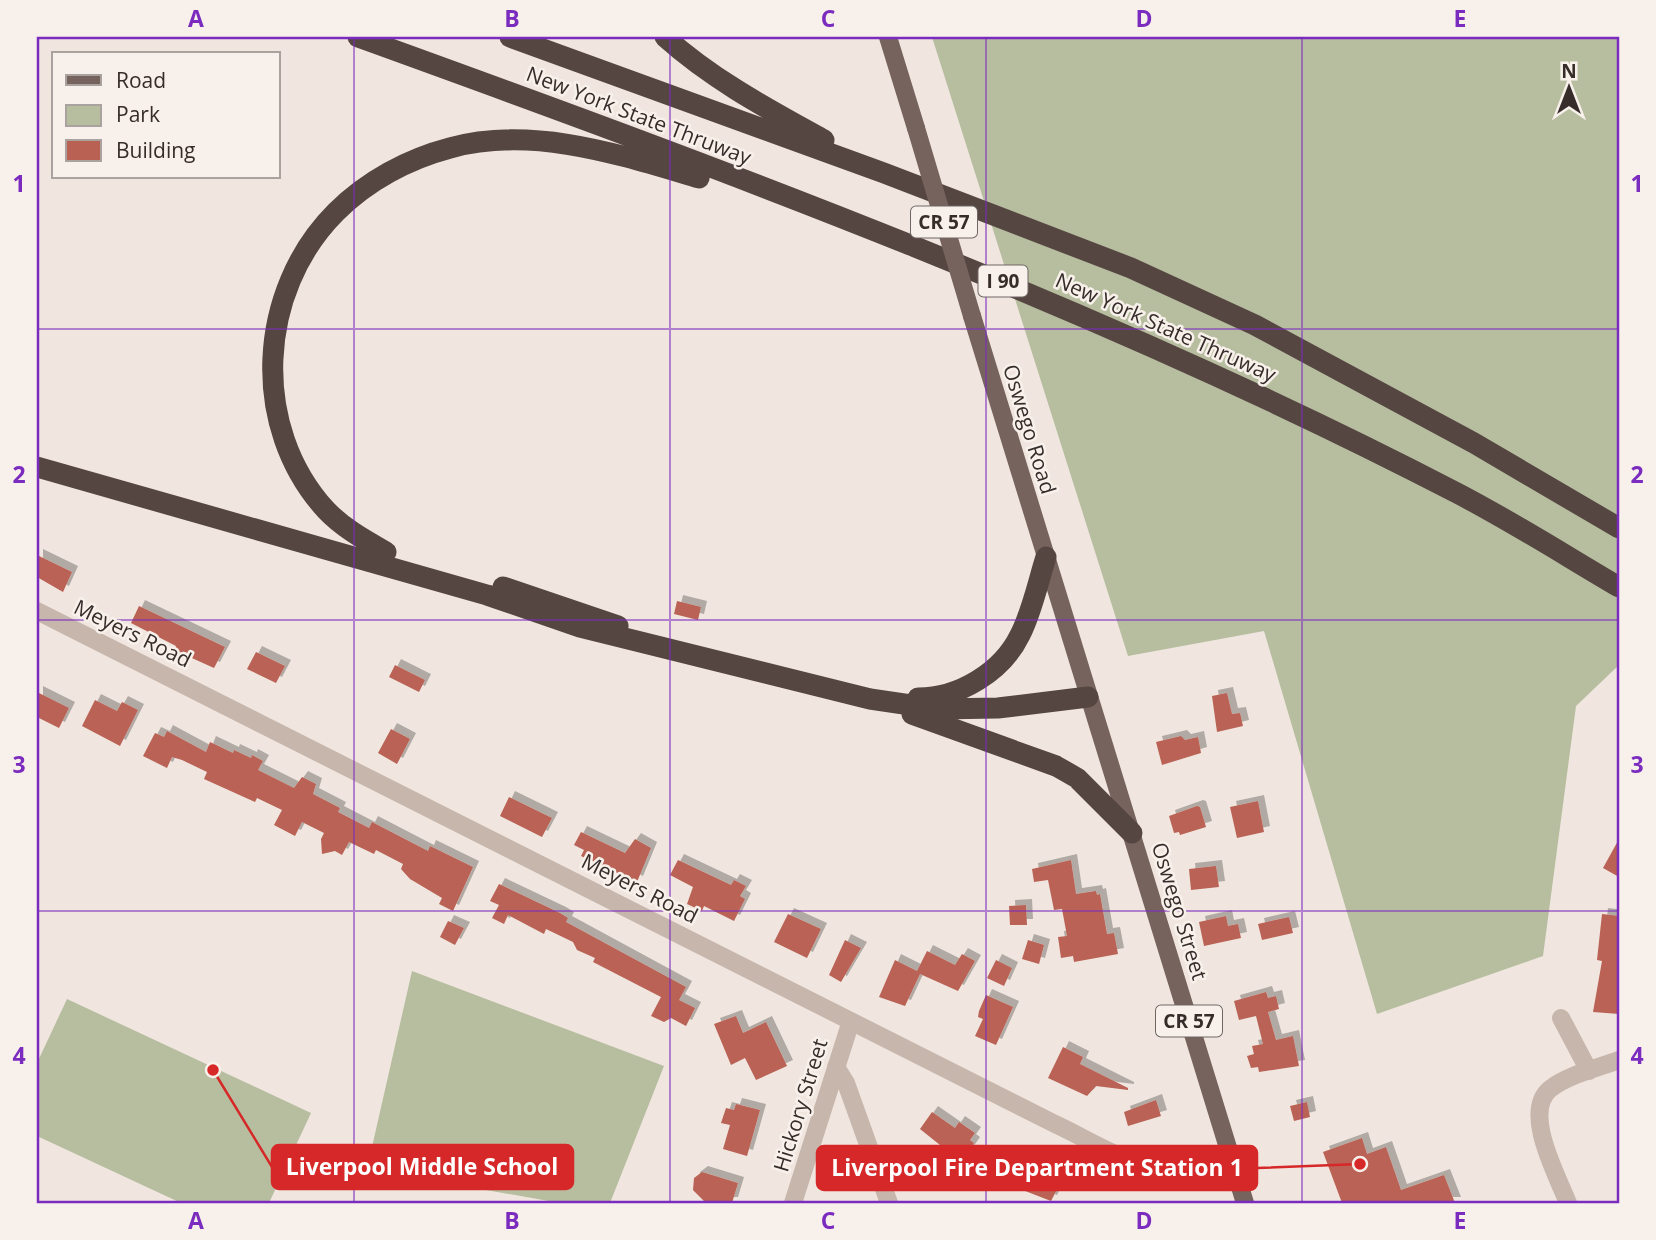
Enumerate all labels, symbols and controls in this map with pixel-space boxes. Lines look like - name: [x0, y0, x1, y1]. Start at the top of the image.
- text: A: [188, 2, 204, 34]
- text: B: [504, 2, 520, 34]
- text: C: [821, 2, 835, 34]
- text: D: [1135, 2, 1153, 34]
- text: E: [1454, 2, 1466, 34]
- legend: [52, 52, 280, 178]
- north arrow: [1534, 52, 1604, 122]
- text: N: [1561, 58, 1577, 84]
- street label: New York State Thruway: [523, 59, 756, 171]
- text: Road: [116, 66, 166, 94]
- text: Park: [116, 100, 160, 128]
- text: Building: [116, 136, 195, 164]
- text: 1: [12, 167, 26, 199]
- text: 1: [1630, 167, 1644, 199]
- road number: CR 57: [911, 206, 977, 238]
- road number: I 90: [978, 266, 1028, 296]
- street label: New York State Thruway: [1051, 266, 1281, 388]
- street label: Oswego Road: [997, 361, 1063, 497]
- text: 2: [12, 458, 26, 490]
- text: 2: [1630, 458, 1644, 490]
- street label: Meyers Road: [70, 593, 196, 673]
- text: 3: [12, 748, 26, 780]
- text: 3: [1630, 748, 1644, 780]
- street label: Oswego Street: [1146, 839, 1214, 983]
- street label: Meyers Road: [577, 847, 703, 929]
- road number: CR 57: [1156, 1006, 1222, 1036]
- street label: Hickory Street: [766, 1035, 834, 1175]
- text: 4: [12, 1039, 26, 1071]
- text: 4: [1630, 1039, 1644, 1071]
- callout: Liverpool Middle School: [272, 1145, 573, 1189]
- callout: Liverpool Fire Department Station 1: [817, 1146, 1257, 1190]
- text: Liverpool Middle School: [286, 1150, 558, 1182]
- text: Liverpool Fire Department Station 1: [831, 1151, 1243, 1183]
- text: A: [188, 1204, 204, 1236]
- text: B: [504, 1204, 520, 1236]
- text: C: [821, 1204, 835, 1236]
- text: D: [1135, 1204, 1153, 1236]
- text: E: [1454, 1204, 1466, 1236]

